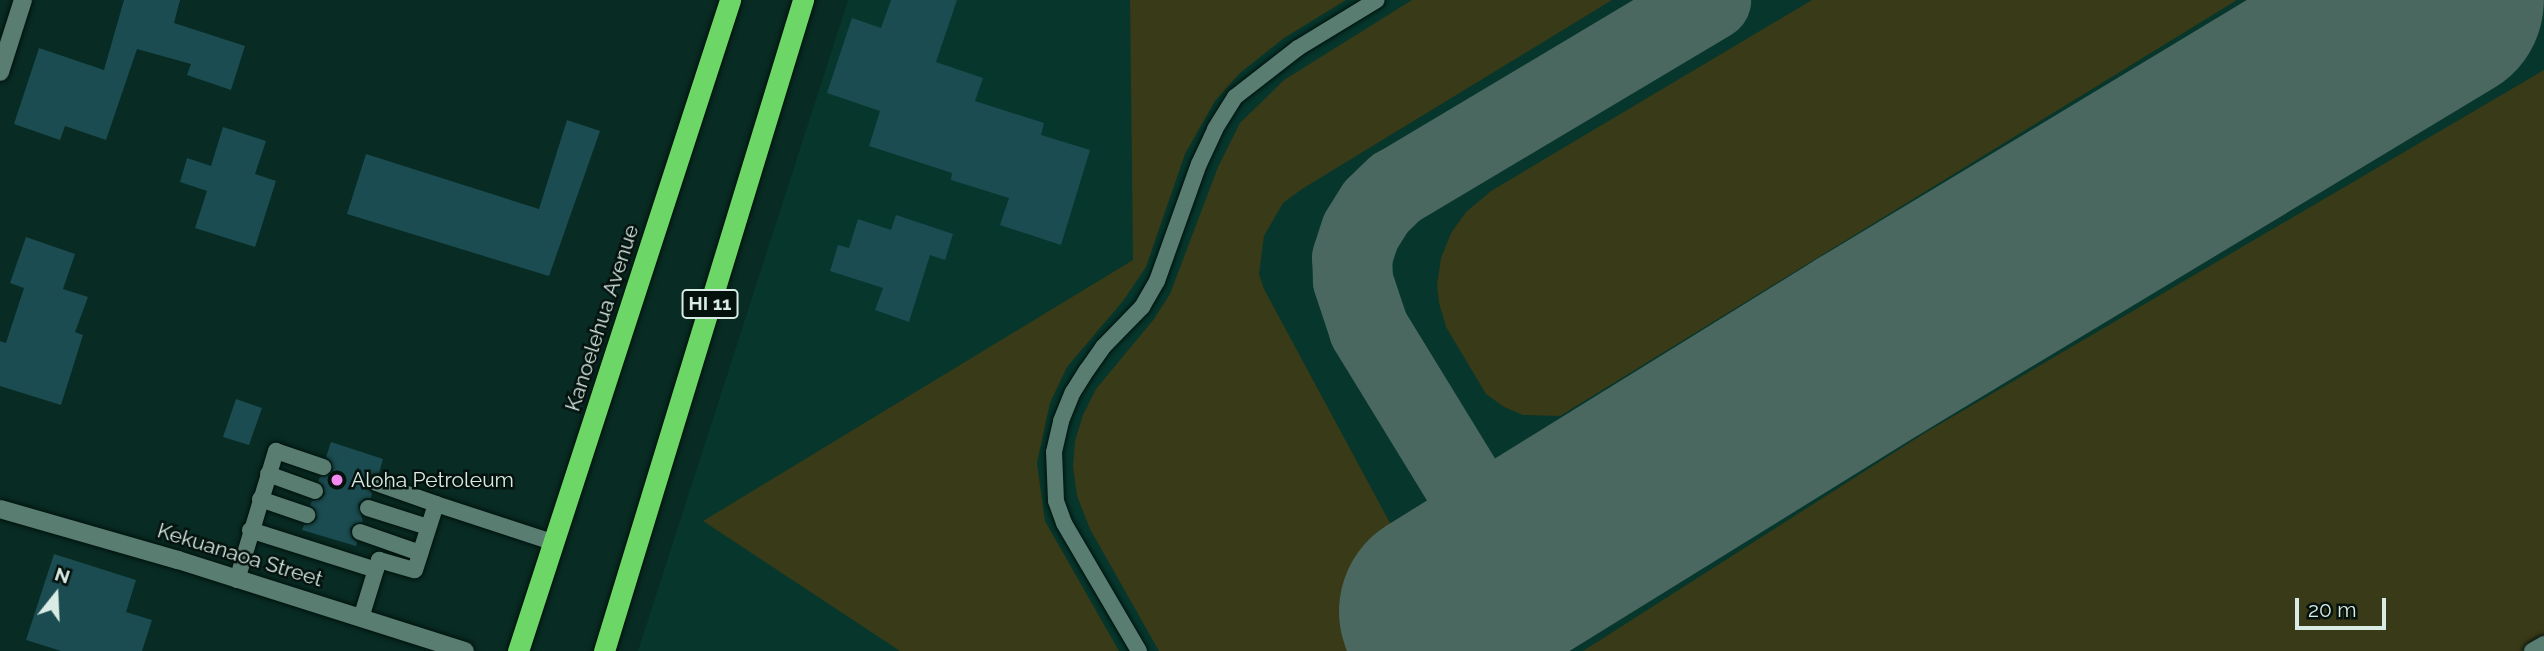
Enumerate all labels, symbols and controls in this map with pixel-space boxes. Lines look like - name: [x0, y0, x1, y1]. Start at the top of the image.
- street label: Kanoelehua Avenue: [560, 221, 644, 415]
- road number: HI 11: [680, 288, 740, 320]
- place label: Aloha Petroleum: [351, 467, 514, 493]
- marker: Aloha Petroleum: [329, 472, 345, 488]
- street label: Kekuanaoa Street: [154, 518, 326, 592]
- north arrow: [21, 560, 91, 630]
- text: N: [52, 562, 73, 588]
- scale bar: [2299, 584, 2390, 628]
- text: 20 m: [2308, 597, 2356, 622]

